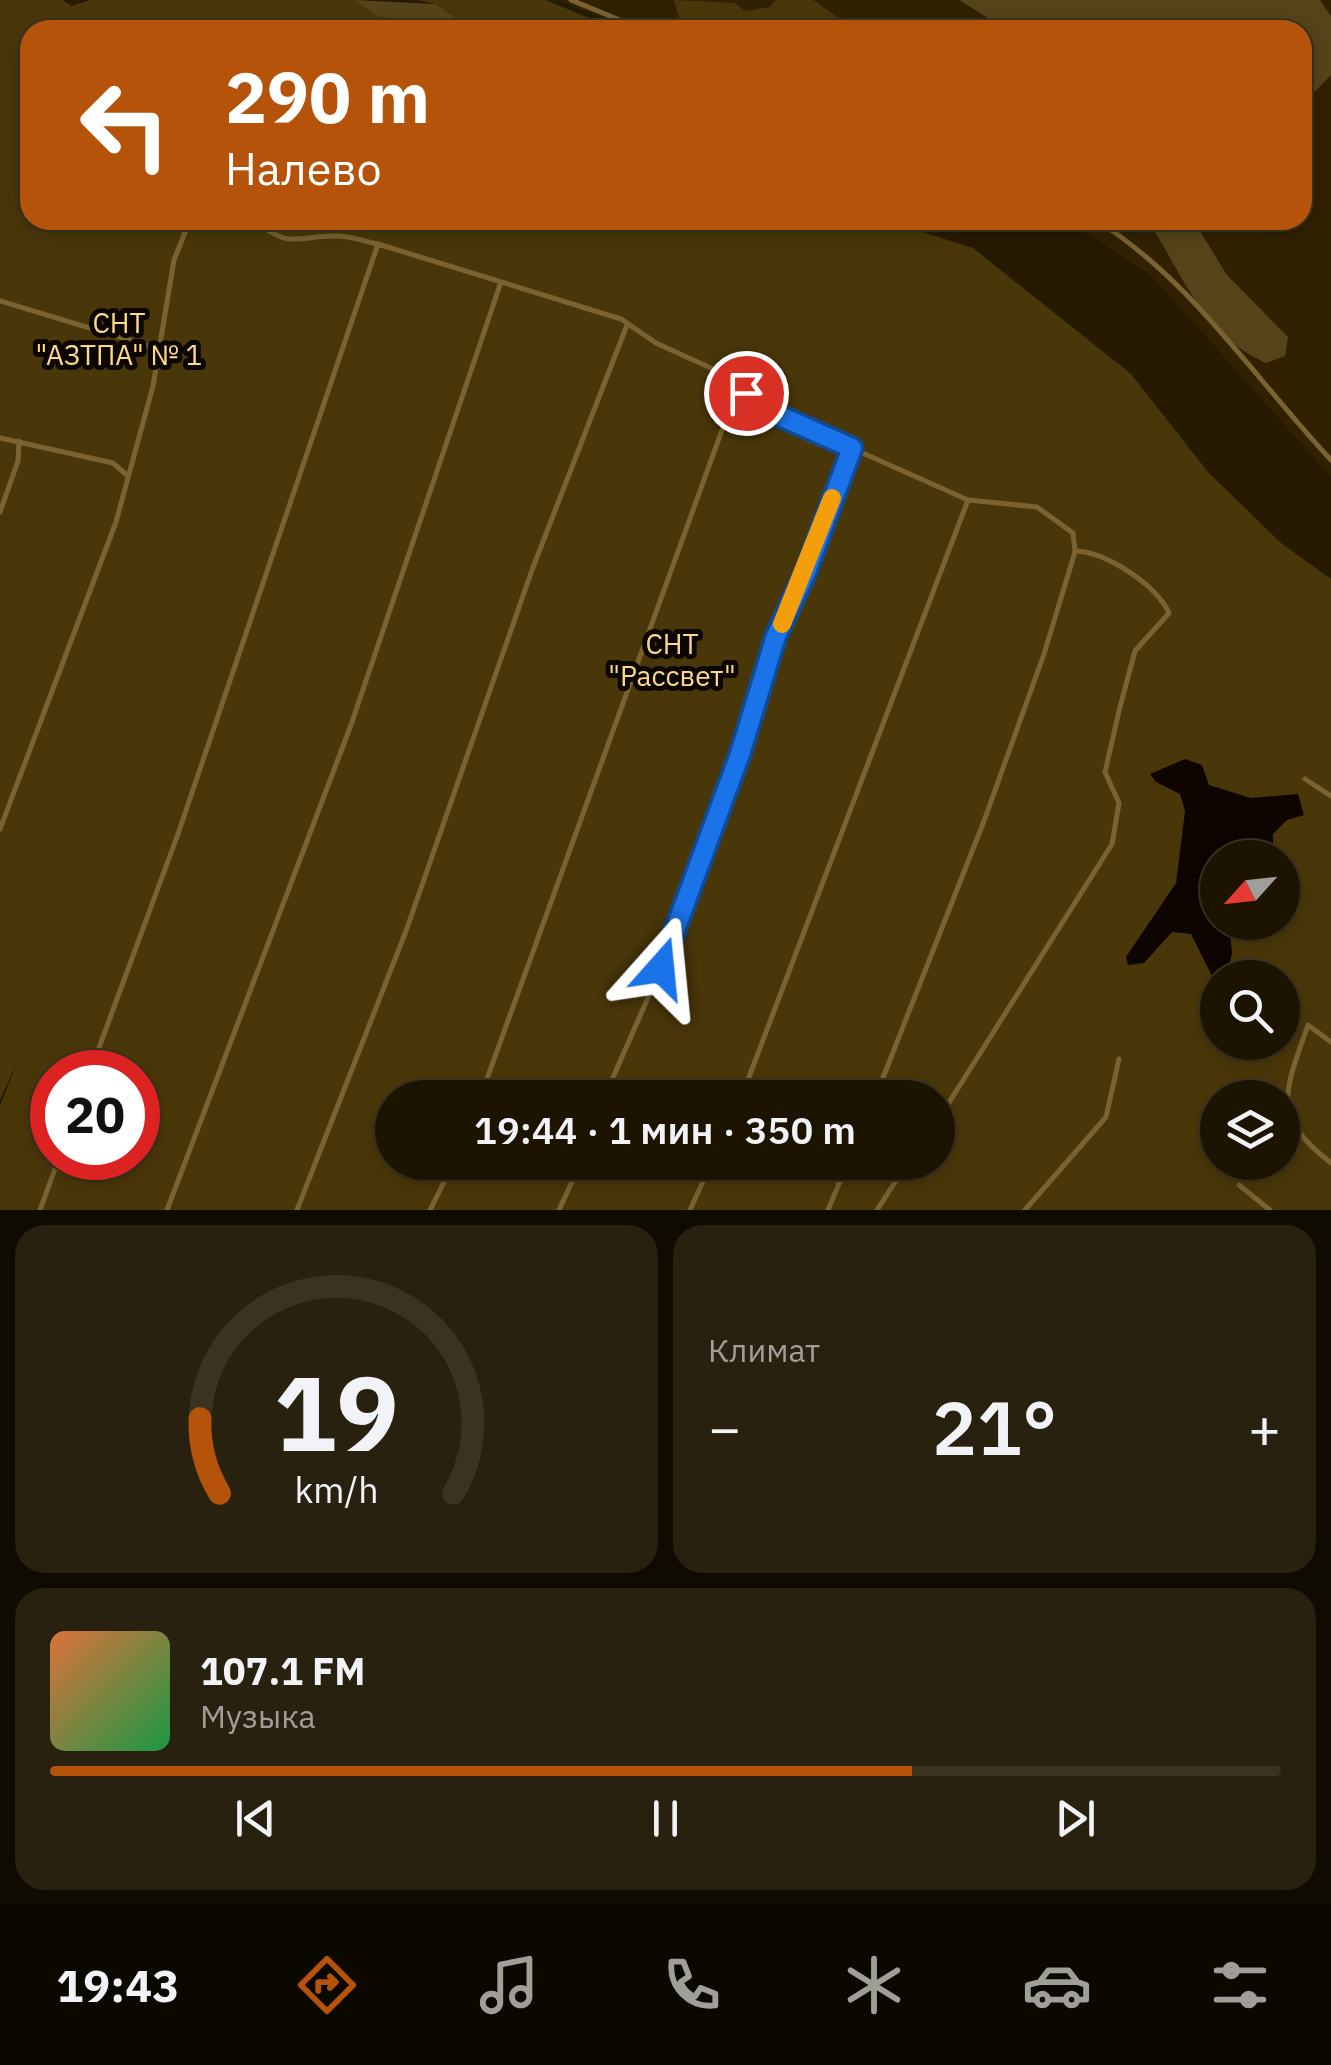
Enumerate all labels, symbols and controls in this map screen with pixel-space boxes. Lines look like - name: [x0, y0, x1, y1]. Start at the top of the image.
- text: 290 m: [225, 51, 430, 142]
- icon: left: [60, 60, 190, 190]
- text: Налево: [225, 139, 382, 197]
- park label: СНТ "АЗТПА" № 1: [36, 304, 202, 373]
- pin: [704, 351, 789, 436]
- icon: arrive: [719, 366, 774, 421]
- park label: СНТ "Рассвет": [608, 625, 736, 694]
- north arrow: [1200, 840, 1300, 940]
- map controls: [1200, 840, 1300, 1180]
- position arrow: [609, 916, 713, 1020]
- button: search: [1200, 960, 1300, 1060]
- speed limit sign: 20: [30, 1050, 160, 1180]
- button: layers: [1200, 1080, 1300, 1180]
- text: 19:44 · 1 мин · 350 m: [474, 1105, 856, 1154]
- text: Климат: [708, 1329, 820, 1371]
- text: 19: [274, 1344, 399, 1480]
- text: 21°: [932, 1378, 1057, 1476]
- text: −: [708, 1392, 741, 1463]
- text: +: [1248, 1392, 1281, 1463]
- text: km/h: [294, 1466, 379, 1513]
- text: 107.1 FM: [200, 1646, 365, 1695]
- text: Музыка: [200, 1695, 316, 1737]
- icon: previous: [228, 1791, 283, 1846]
- icon: pause: [638, 1791, 693, 1846]
- icon: next: [1048, 1791, 1103, 1846]
- icon: directions: [292, 1950, 362, 2020]
- icon: music: [474, 1950, 544, 2020]
- icon: phone: [657, 1950, 727, 2020]
- icon: climate: [839, 1950, 909, 2020]
- icon: car: [1022, 1950, 1092, 2020]
- icon: filters: [1205, 1950, 1275, 2020]
- text: 19:43: [56, 1956, 179, 2014]

